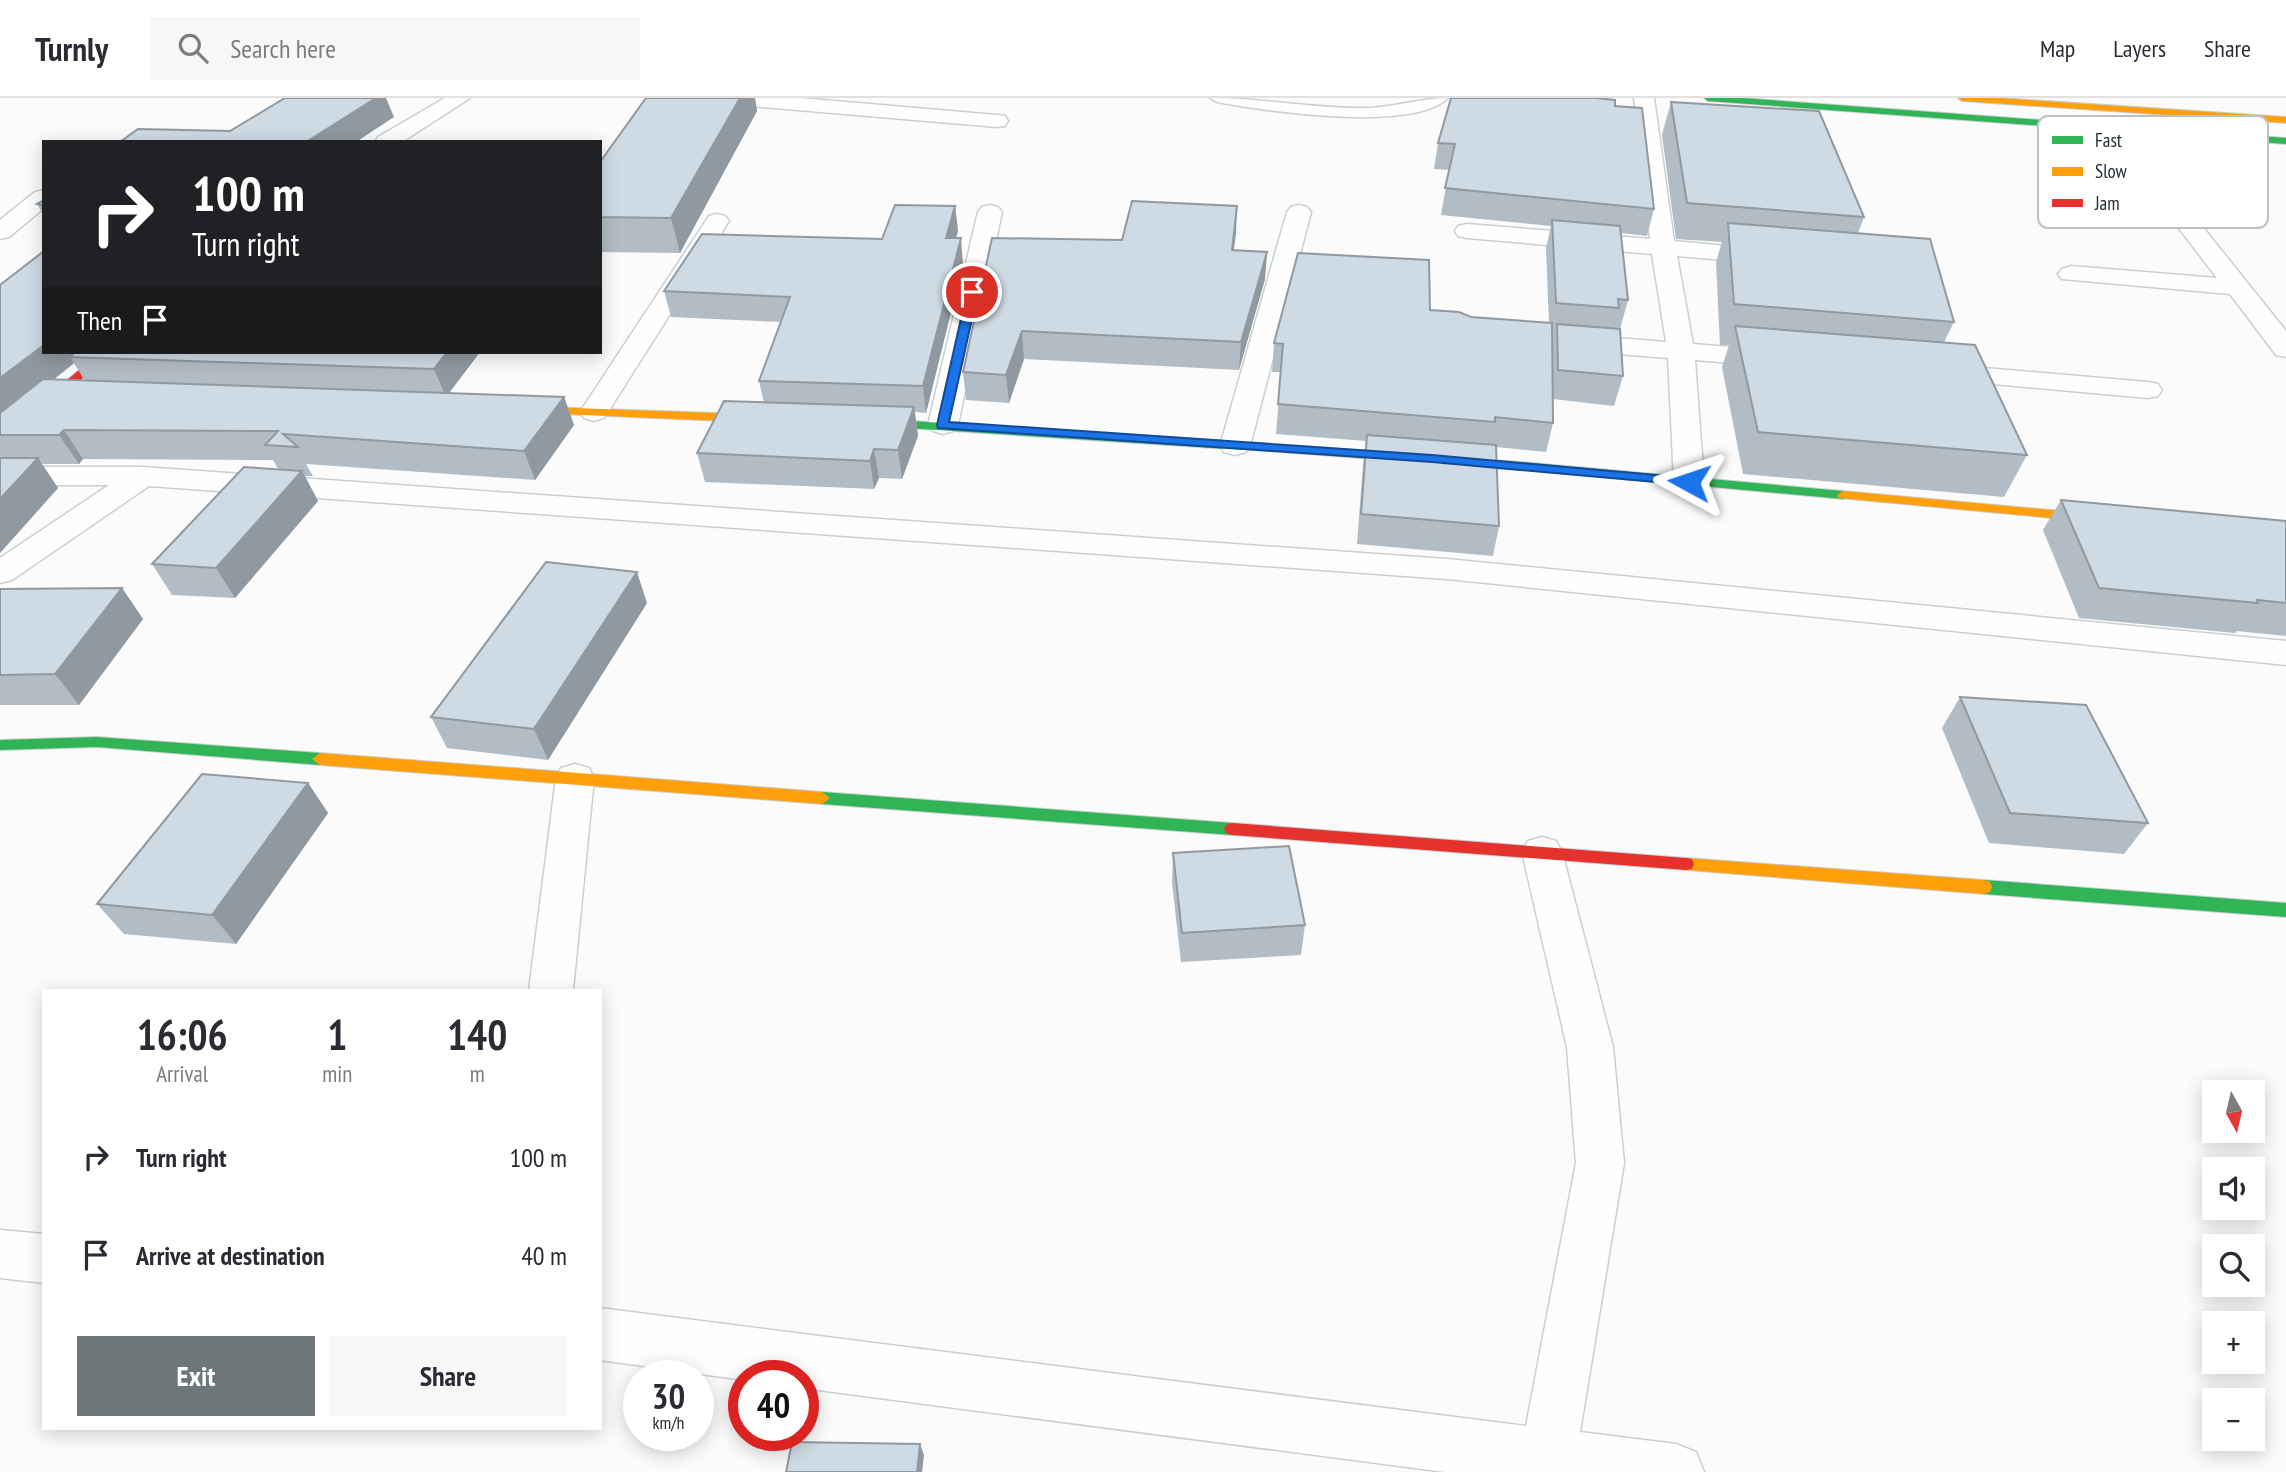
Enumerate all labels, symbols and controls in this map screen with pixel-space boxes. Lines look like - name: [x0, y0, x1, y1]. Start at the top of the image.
- search box: [150, 17, 640, 80]
- text: Turnly: [35, 27, 108, 70]
- icon: search: [174, 29, 212, 67]
- text: Search here: [230, 32, 336, 65]
- text: Map: [2040, 33, 2075, 64]
- text: Layers: [2113, 33, 2166, 64]
- text: Share: [2204, 33, 2251, 64]
- legend: [2038, 116, 2268, 228]
- text: Fast: [2095, 128, 2123, 152]
- text: Slow: [2095, 159, 2128, 183]
- text: 100 m: [192, 161, 305, 225]
- icon: right: [77, 168, 168, 259]
- text: Jam: [2094, 191, 2120, 215]
- text: Turn right: [192, 223, 300, 265]
- pin: [942, 262, 1002, 322]
- icon: arrive: [953, 273, 991, 311]
- icon: arrive: [136, 301, 174, 339]
- text: Then: [77, 304, 122, 337]
- position arrow: [1652, 445, 1726, 519]
- text: 16:06: [137, 1007, 228, 1062]
- text: 1: [327, 1007, 347, 1062]
- text: 140: [447, 1007, 507, 1062]
- text: Arrival: [156, 1059, 208, 1088]
- text: min: [322, 1059, 352, 1088]
- text: m: [470, 1059, 485, 1088]
- north arrow: [2202, 1080, 2264, 1143]
- map controls: [2202, 1080, 2265, 1451]
- icon: right: [77, 1138, 115, 1176]
- text: Turn right: [136, 1141, 227, 1174]
- text: 100 m: [509, 1141, 567, 1174]
- button: sound: [2202, 1157, 2265, 1220]
- button: search: [2202, 1234, 2265, 1297]
- icon: arrive: [77, 1236, 115, 1274]
- text: Arrive at destination: [136, 1239, 325, 1272]
- text: 40 m: [521, 1239, 567, 1272]
- button: +: [2202, 1311, 2265, 1374]
- button: Exit: [77, 1336, 315, 1416]
- button: Share: [329, 1336, 567, 1416]
- speed limit sign: 40: [728, 1360, 819, 1451]
- text: 30: [652, 1373, 685, 1419]
- button: −: [2202, 1388, 2265, 1451]
- text: km/h: [653, 1411, 684, 1434]

